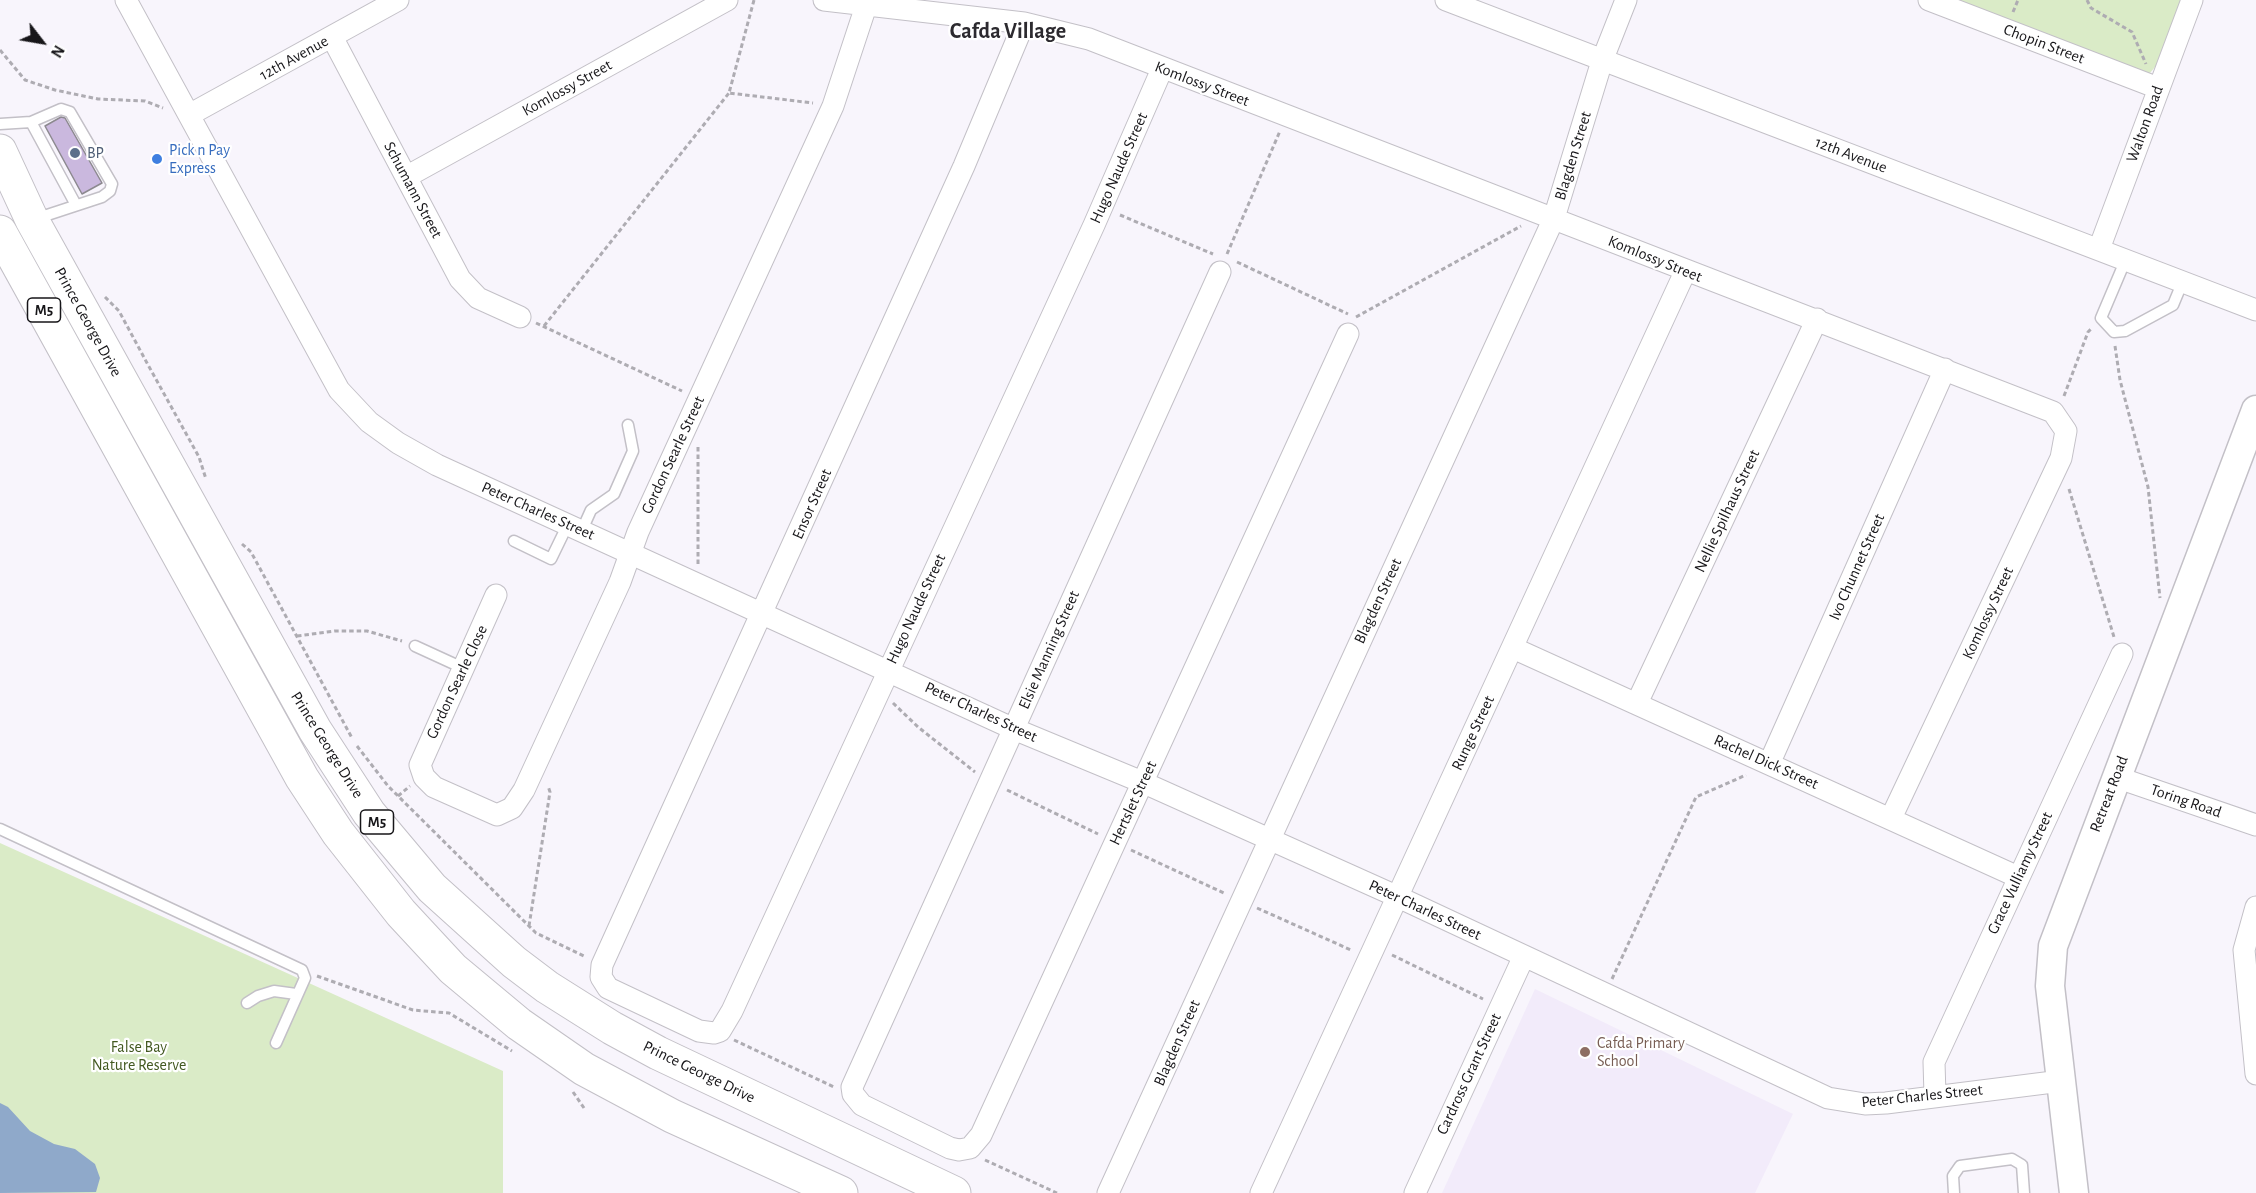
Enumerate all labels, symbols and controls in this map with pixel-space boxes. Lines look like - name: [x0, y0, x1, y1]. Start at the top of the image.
- north arrow: [12, 12, 72, 72]
- district label: Cafda Village: [950, 18, 1066, 44]
- street label: Chopin Street: [2001, 20, 2087, 68]
- street label: 12th Avenue: [256, 31, 332, 85]
- text: N: [48, 42, 67, 60]
- street label: Komlossy Street: [519, 55, 615, 121]
- street label: Komlossy Street: [1152, 57, 1252, 111]
- street label: Walton Road: [2122, 83, 2168, 165]
- street label: Blagden Street: [1550, 109, 1596, 203]
- street label: Hugo Naude Street: [1086, 110, 1152, 226]
- street label: 12th Avenue: [1812, 133, 1890, 177]
- street label: Schumann Street: [380, 139, 446, 241]
- place label: Pick n Pay Express: [169, 140, 230, 178]
- place label: BP: [87, 143, 104, 163]
- marker: BP: [68, 146, 82, 160]
- marker: Pick n Pay Express: [150, 152, 164, 166]
- street label: Komlossy Street: [1605, 231, 1705, 287]
- street label: Prince George Drive: [50, 264, 126, 380]
- road number: M5: [28, 298, 60, 322]
- street label: Gordon Searle Street: [637, 393, 709, 517]
- street label: Nellie Spilhaus Street: [1690, 446, 1764, 576]
- street label: Ensor Street: [788, 466, 836, 542]
- street label: Peter Charles Street: [479, 477, 597, 545]
- street label: Ivo Chunnet Street: [1825, 511, 1889, 623]
- street label: Hugo Naude Street: [882, 551, 950, 667]
- street label: Blagden Street: [1350, 555, 1406, 647]
- street label: Komlossy Street: [1958, 564, 2018, 662]
- street label: Elsie Manning Street: [1014, 588, 1084, 712]
- street label: Gordon Searle Close: [422, 622, 492, 742]
- street label: Peter Charles Street: [922, 678, 1040, 746]
- street label: Prince George Drive: [286, 688, 368, 802]
- street label: Runge Street: [1447, 693, 1499, 773]
- street label: Rachel Dick Street: [1711, 730, 1821, 794]
- street label: Retreat Road: [2086, 753, 2132, 835]
- street label: Hertslet Street: [1105, 758, 1161, 848]
- street label: Toring Road: [2148, 780, 2224, 822]
- street label: Grace Vulliamy Street: [1983, 809, 2057, 937]
- road number: M5: [360, 810, 394, 834]
- street label: Peter Charles Street: [1366, 876, 1484, 944]
- street label: Blagden Street: [1150, 997, 1204, 1089]
- street label: Cardross Grant Street: [1432, 1010, 1506, 1138]
- place label: Cafda Primary School: [1597, 1033, 1685, 1071]
- park label: False Bay Nature Reserve: [92, 1037, 186, 1075]
- street label: Prince George Drive: [640, 1037, 758, 1107]
- marker: Cafda Primary School: [1578, 1045, 1592, 1059]
- street label: Peter Charles Street: [1860, 1080, 1984, 1112]

